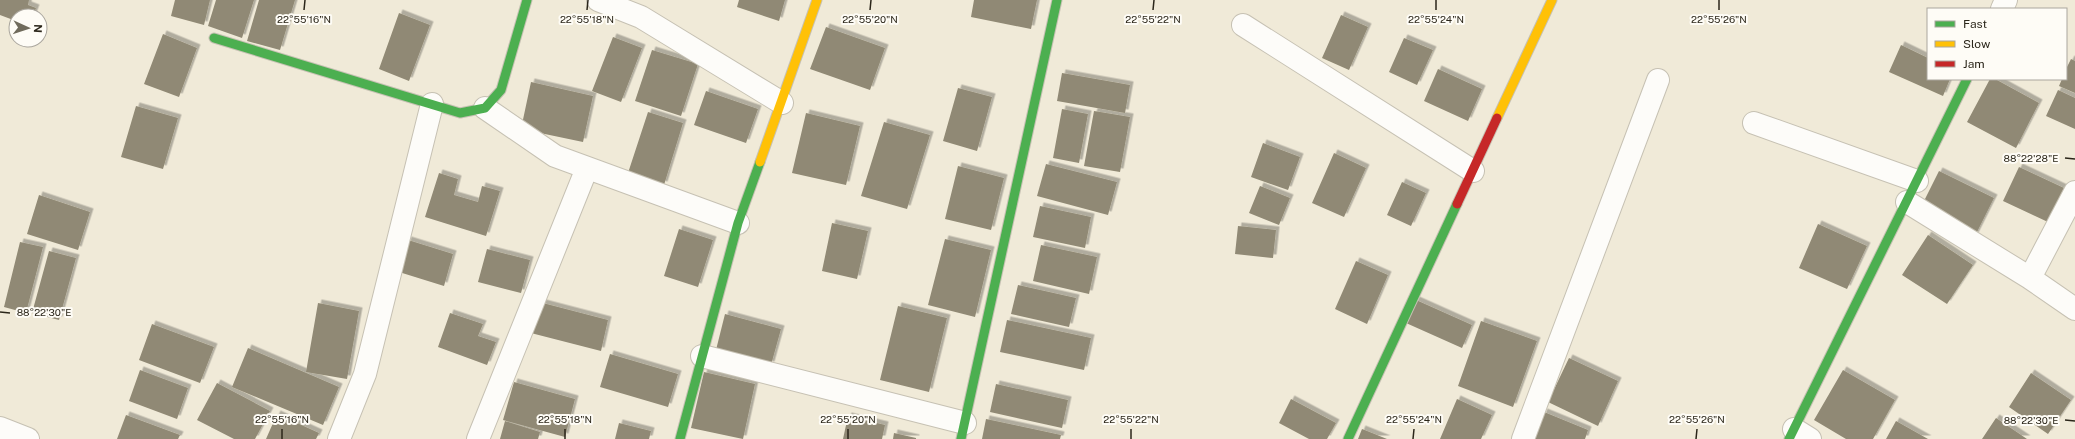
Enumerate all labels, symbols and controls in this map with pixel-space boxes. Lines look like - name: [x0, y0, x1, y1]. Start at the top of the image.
- north arrow: [8, 8, 48, 48]
- legend: [1927, 8, 2067, 80]
- text: 22°55'16"N: [277, 13, 331, 25]
- text: 22°55'18"N: [560, 13, 614, 25]
- text: 22°55'20"N: [842, 13, 898, 25]
- text: 22°55'22"N: [1125, 13, 1181, 25]
- text: 22°55'24"N: [1408, 13, 1464, 25]
- text: 22°55'26"N: [1691, 13, 1747, 25]
- text: Fast: [1963, 17, 1988, 31]
- text: N: [32, 24, 44, 33]
- text: Slow: [1963, 37, 1991, 51]
- text: Jam: [1963, 57, 1985, 71]
- text: 88°22'28"E: [2004, 152, 2058, 164]
- text: 88°22'30"E: [17, 306, 71, 318]
- text: 22°55'16"N: [255, 413, 309, 425]
- text: 22°55'18"N: [538, 413, 592, 425]
- text: 22°55'20"N: [820, 413, 876, 425]
- text: 22°55'22"N: [1103, 413, 1159, 425]
- text: 22°55'24"N: [1386, 413, 1442, 425]
- text: 22°55'26"N: [1669, 413, 1725, 425]
- text: 88°22'30"E: [2004, 414, 2058, 426]

